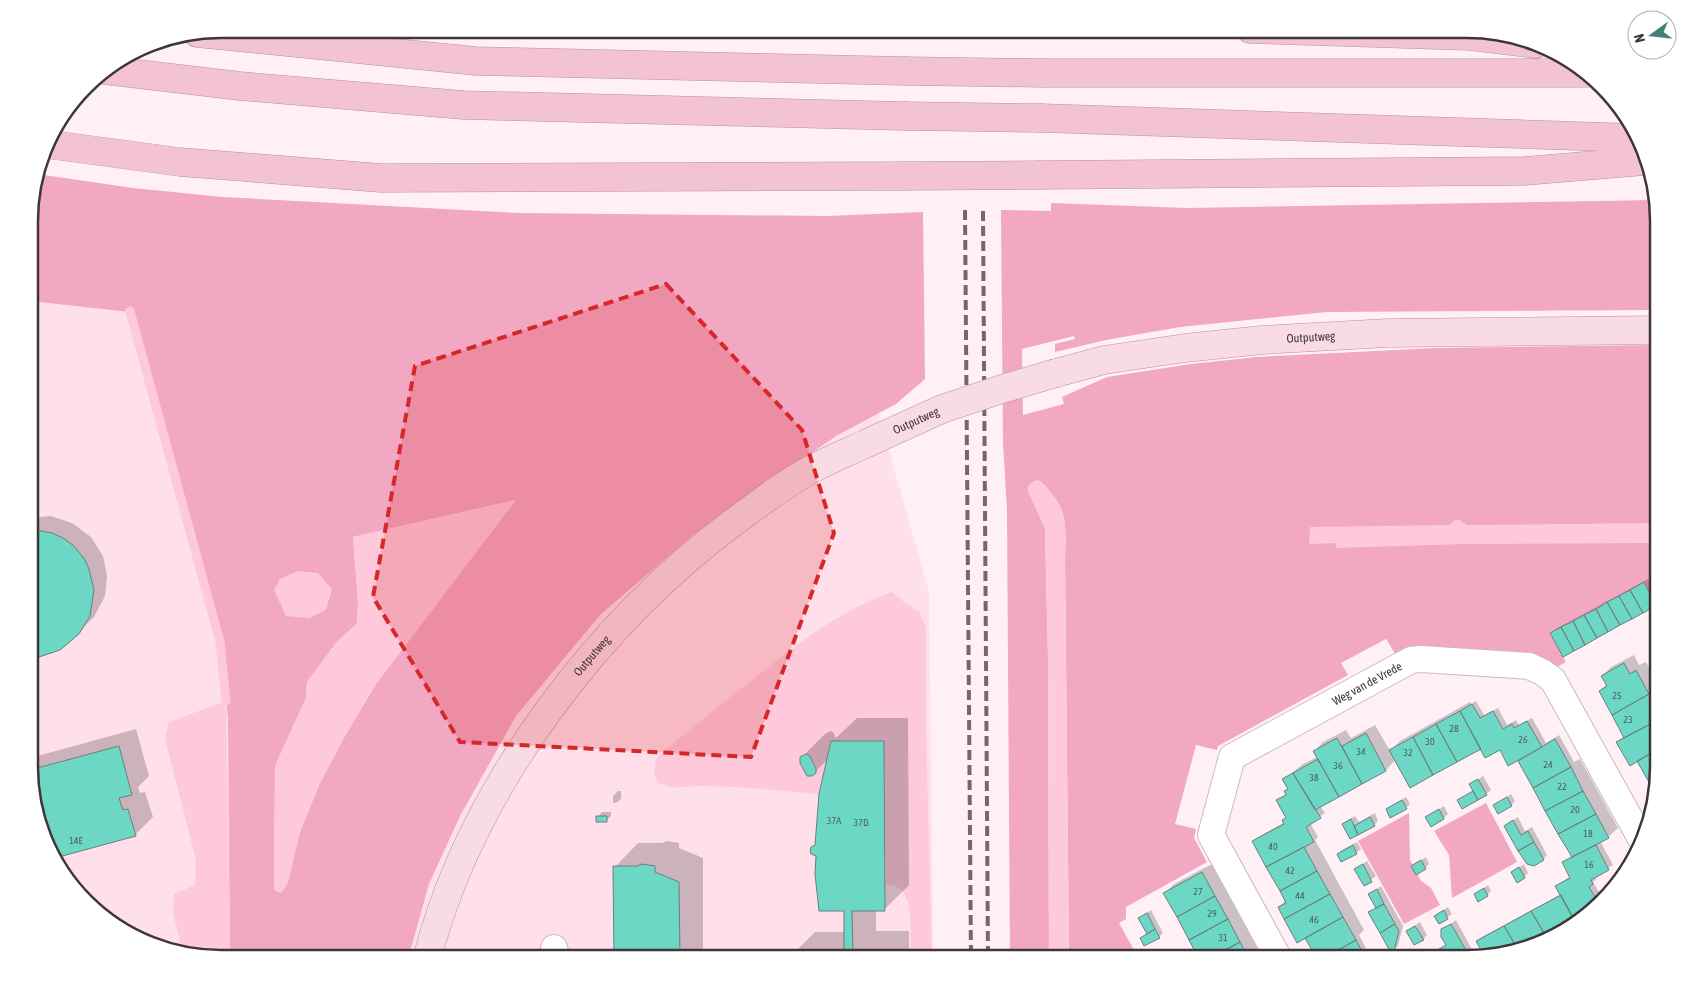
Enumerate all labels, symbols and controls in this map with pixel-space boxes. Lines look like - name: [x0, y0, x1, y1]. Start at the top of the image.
- north arrow: [1627, 10, 1677, 60]
- text: N: [1631, 32, 1648, 44]
- street label: Outputweg: [1286, 329, 1337, 346]
- street label: Outputweg: [891, 404, 942, 437]
- street label: Outputweg: [571, 632, 614, 679]
- street label: Weg van de Vrede: [1330, 659, 1405, 708]
- house number: 25: [1612, 690, 1622, 701]
- house number: 23: [1623, 714, 1633, 725]
- house number: 28: [1449, 723, 1459, 734]
- house number: 26: [1518, 734, 1528, 745]
- house number: 30: [1425, 736, 1435, 747]
- house number: 34: [1356, 746, 1366, 757]
- house number: 32: [1403, 747, 1413, 758]
- house number: 24: [1543, 759, 1553, 770]
- house number: 36: [1333, 760, 1343, 771]
- house number: 38: [1309, 772, 1319, 783]
- house number: 22: [1557, 781, 1567, 792]
- house number: 20: [1570, 804, 1580, 815]
- house number: 37A: [827, 815, 841, 826]
- house number: 37D: [854, 817, 869, 828]
- house number: 18: [1583, 828, 1593, 839]
- house number: 14E: [69, 835, 84, 846]
- house number: 40: [1268, 841, 1278, 852]
- house number: 16: [1584, 859, 1594, 870]
- house number: 42: [1285, 865, 1295, 876]
- house number: 27: [1193, 886, 1203, 897]
- house number: 44: [1295, 890, 1305, 901]
- house number: 29: [1207, 908, 1217, 919]
- house number: 46: [1309, 914, 1319, 925]
- house number: 31: [1218, 932, 1228, 943]

